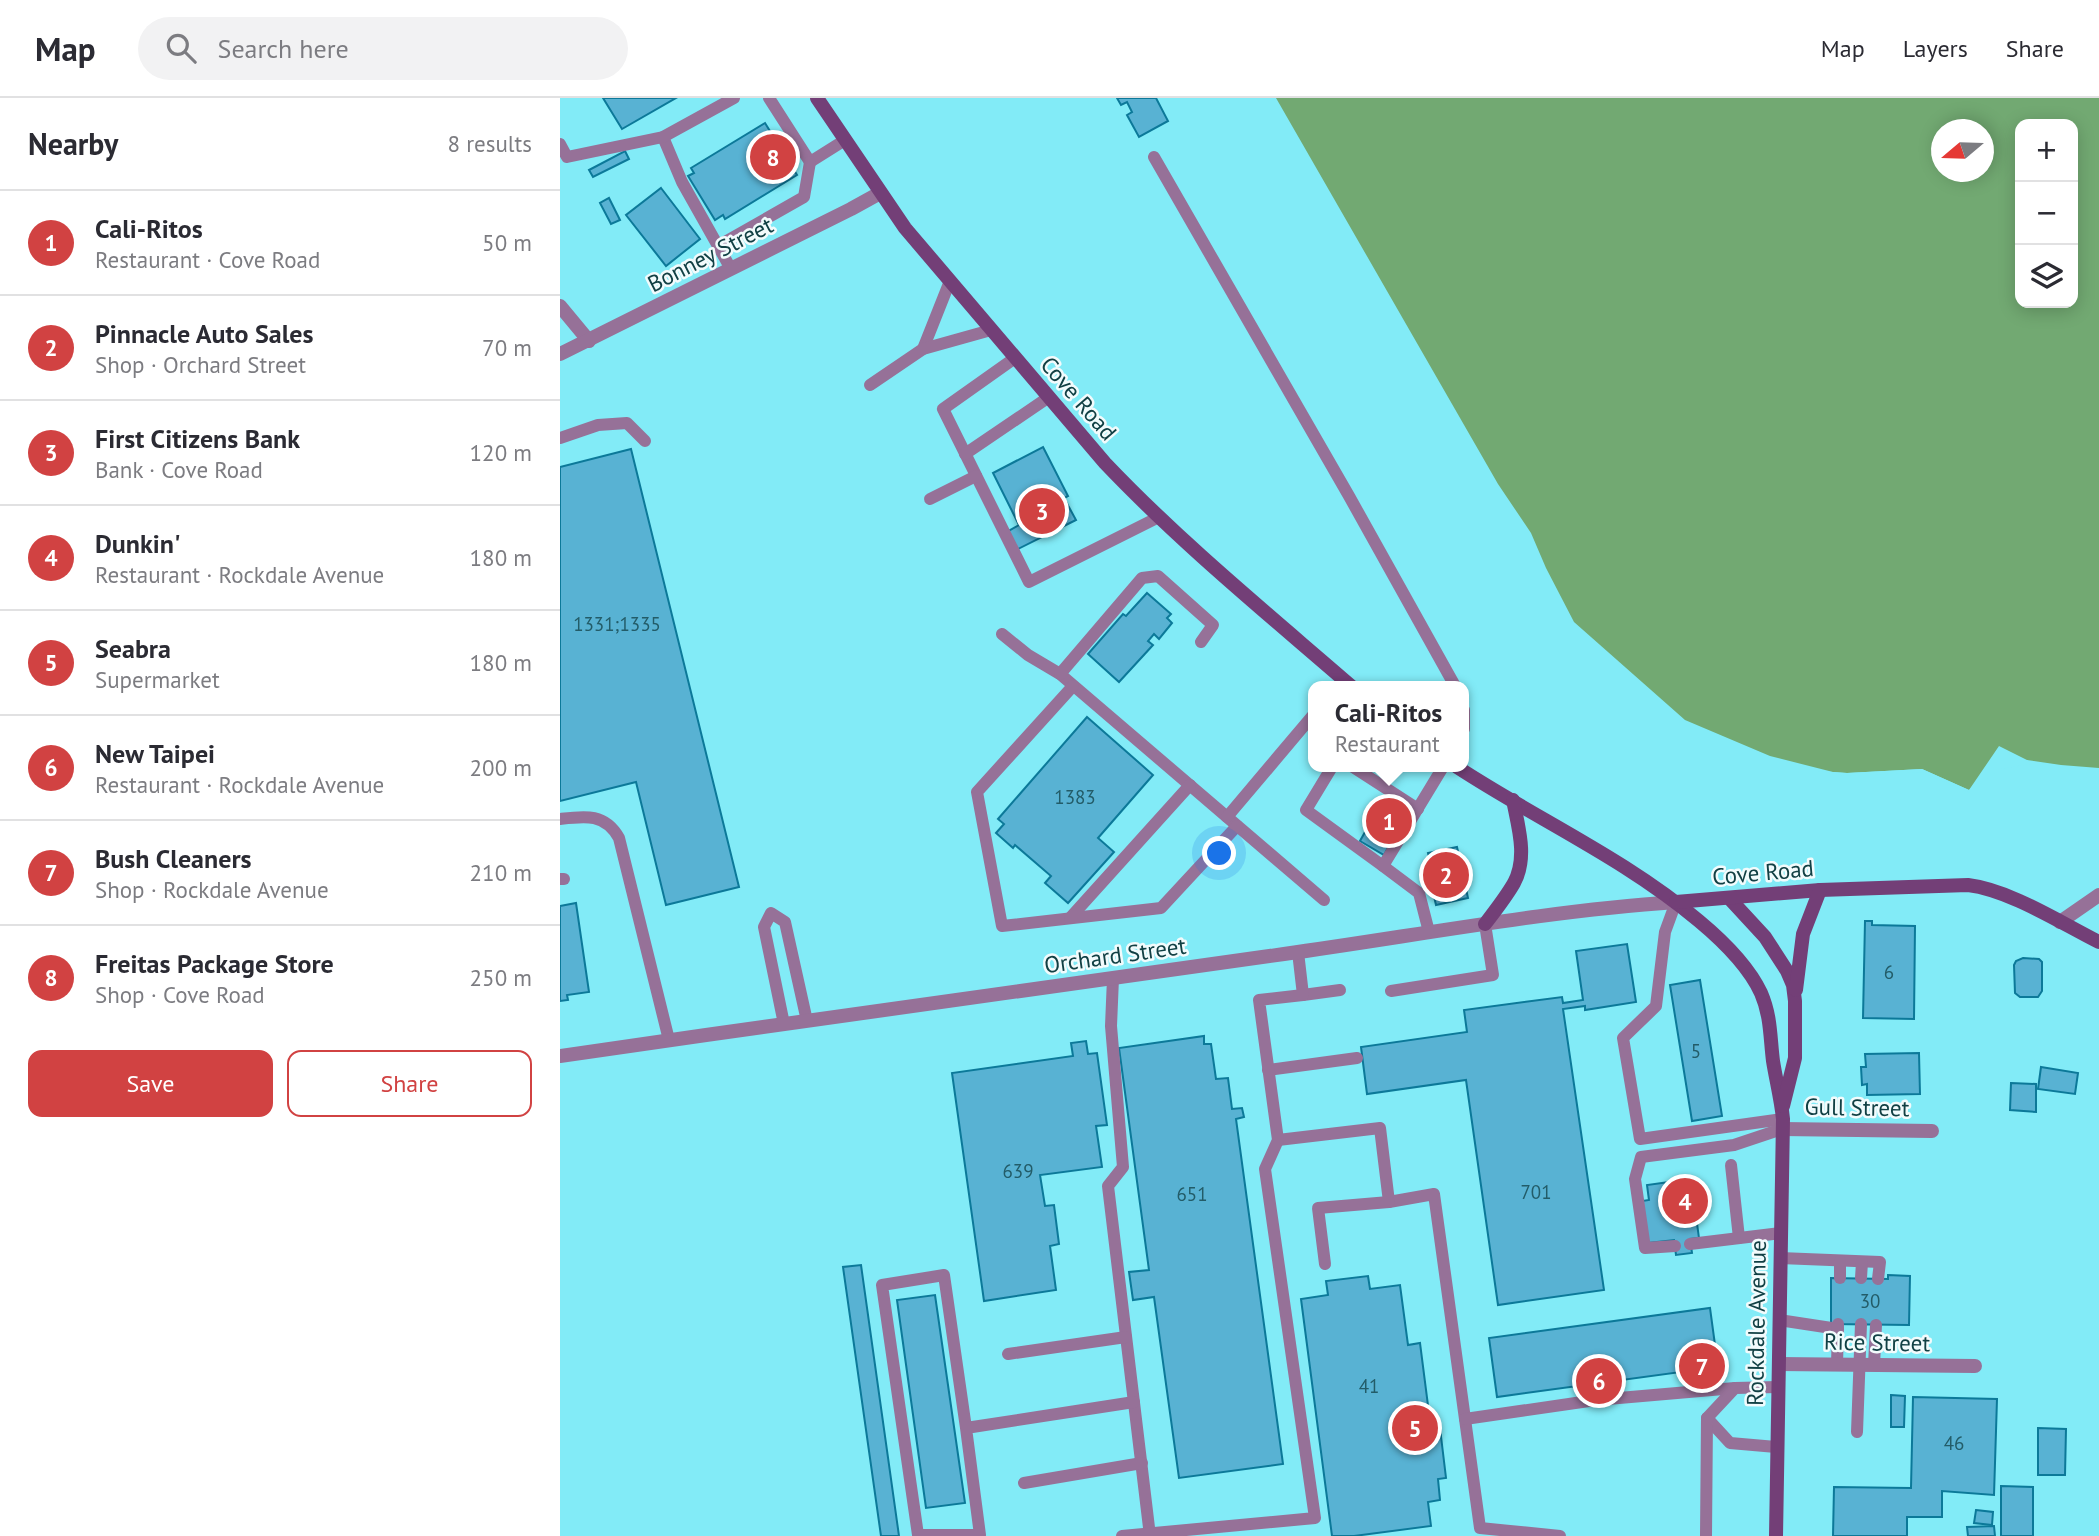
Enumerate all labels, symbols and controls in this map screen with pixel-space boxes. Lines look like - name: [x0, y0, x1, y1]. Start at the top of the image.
- search box: [138, 17, 628, 80]
- text: Map: [35, 27, 96, 70]
- icon: search: [162, 29, 200, 67]
- text: Search here: [218, 32, 349, 65]
- text: Map: [1821, 33, 1865, 64]
- text: Layers: [1903, 33, 1968, 64]
- text: Share: [2006, 33, 2064, 64]
- north arrow: [1931, 119, 1994, 182]
- map controls: [2015, 119, 2078, 308]
- button: +: [2015, 119, 2078, 182]
- text: Nearby: [28, 124, 118, 163]
- text: 8 results: [448, 129, 532, 158]
- pin: 8: [750, 131, 796, 183]
- button: −: [2015, 182, 2078, 245]
- street label: Bonney Street: [642, 210, 778, 298]
- text: Cali-Ritos: [95, 212, 203, 245]
- text: 1: [44, 228, 58, 257]
- text: 50 m: [482, 228, 532, 257]
- text: Restaurant · Cove Road: [95, 245, 320, 274]
- button: layers: [2015, 245, 2078, 308]
- text: Pinnacle Auto Sales: [95, 317, 313, 350]
- text: 2: [44, 333, 58, 362]
- text: 70 m: [482, 333, 532, 362]
- text: Shop · Orchard Street: [95, 350, 306, 379]
- street label: Cove Road: [1035, 350, 1123, 446]
- text: First Citizens Bank: [95, 422, 300, 455]
- text: 3: [44, 438, 58, 467]
- text: 120 m: [470, 438, 532, 467]
- text: Bank · Cove Road: [95, 455, 263, 484]
- pin: 3: [1019, 485, 1065, 537]
- text: Dunkin': [95, 527, 181, 560]
- text: 4: [44, 543, 58, 572]
- text: 180 m: [470, 543, 532, 572]
- text: Restaurant · Rockdale Avenue: [95, 560, 384, 589]
- house number: 1331;1335: [573, 612, 661, 636]
- text: Seabra: [95, 632, 171, 665]
- text: 5: [44, 648, 58, 677]
- text: 180 m: [470, 648, 532, 677]
- text: Supermarket: [95, 665, 220, 694]
- popup: [1308, 681, 1469, 772]
- text: Cali-Ritos: [1335, 696, 1442, 729]
- text: Restaurant: [1335, 729, 1440, 758]
- text: New Taipei: [95, 737, 215, 770]
- text: 6: [44, 753, 58, 782]
- text: 200 m: [470, 753, 532, 782]
- text: Restaurant · Rockdale Avenue: [95, 770, 384, 799]
- house number: 1383: [1054, 785, 1096, 809]
- pin: 1: [1366, 795, 1412, 847]
- your location: [1202, 836, 1236, 870]
- text: Bush Cleaners: [95, 842, 252, 875]
- pin: 2: [1423, 849, 1469, 901]
- street label: Cove Road: [1711, 853, 1815, 891]
- text: 7: [44, 858, 58, 887]
- text: 210 m: [470, 858, 532, 887]
- text: Shop · Rockdale Avenue: [95, 875, 329, 904]
- street label: Orchard Street: [1042, 931, 1188, 979]
- text: Freitas Package Store: [95, 947, 334, 980]
- house number: 6: [1884, 960, 1894, 984]
- text: 8: [44, 963, 58, 992]
- text: 250 m: [470, 963, 532, 992]
- text: Shop · Cove Road: [95, 980, 265, 1009]
- house number: 5: [1691, 1039, 1701, 1063]
- button: Save: [28, 1050, 273, 1117]
- button: Share: [287, 1050, 532, 1117]
- street label: Gull Street: [1804, 1092, 1910, 1122]
- house number: 639: [1002, 1159, 1034, 1183]
- pin: 4: [1662, 1175, 1708, 1227]
- house number: 701: [1520, 1180, 1552, 1204]
- house number: 651: [1176, 1182, 1208, 1206]
- street label: Rockdale Avenue: [1740, 1240, 1772, 1406]
- house number: 30: [1860, 1289, 1880, 1313]
- street label: Rice Street: [1824, 1327, 1931, 1357]
- pin: 7: [1679, 1340, 1725, 1392]
- pin: 6: [1576, 1355, 1622, 1407]
- house number: 41: [1359, 1374, 1379, 1398]
- pin: 5: [1392, 1402, 1438, 1454]
- house number: 46: [1944, 1431, 1964, 1455]

